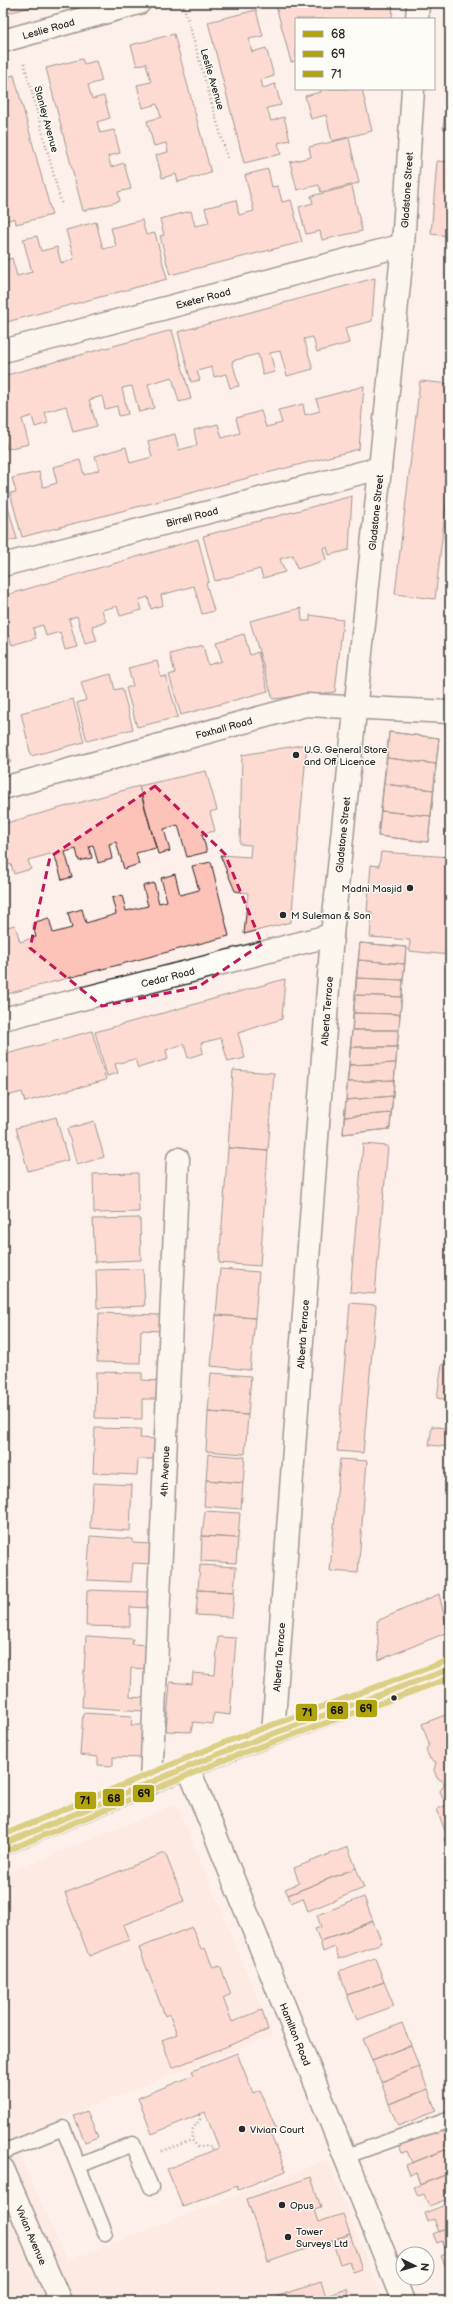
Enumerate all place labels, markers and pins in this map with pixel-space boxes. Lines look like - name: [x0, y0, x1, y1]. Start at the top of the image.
- place label: U.G. General Store and Off Licence: [304, 744, 388, 768]
- marker: U.G. General Store and Off Licence: [291, 750, 301, 760]
- place label: Madni Masjid: [342, 883, 402, 895]
- marker: Madni Masjid: [405, 883, 415, 893]
- marker: M Suleman & Son: [278, 910, 288, 920]
- place label: M Suleman & Son: [291, 910, 371, 922]
- unlabelled marker: [389, 1693, 399, 1703]
- marker: Vivian Court: [237, 2124, 247, 2134]
- place label: Vivian Court: [250, 2124, 304, 2136]
- marker: Opus: [277, 2200, 287, 2210]
- place label: Opus: [290, 2200, 314, 2212]
- place label: Tower Surveys Ltd: [296, 2226, 348, 2250]
- marker: Tower Surveys Ltd: [283, 2232, 293, 2242]

